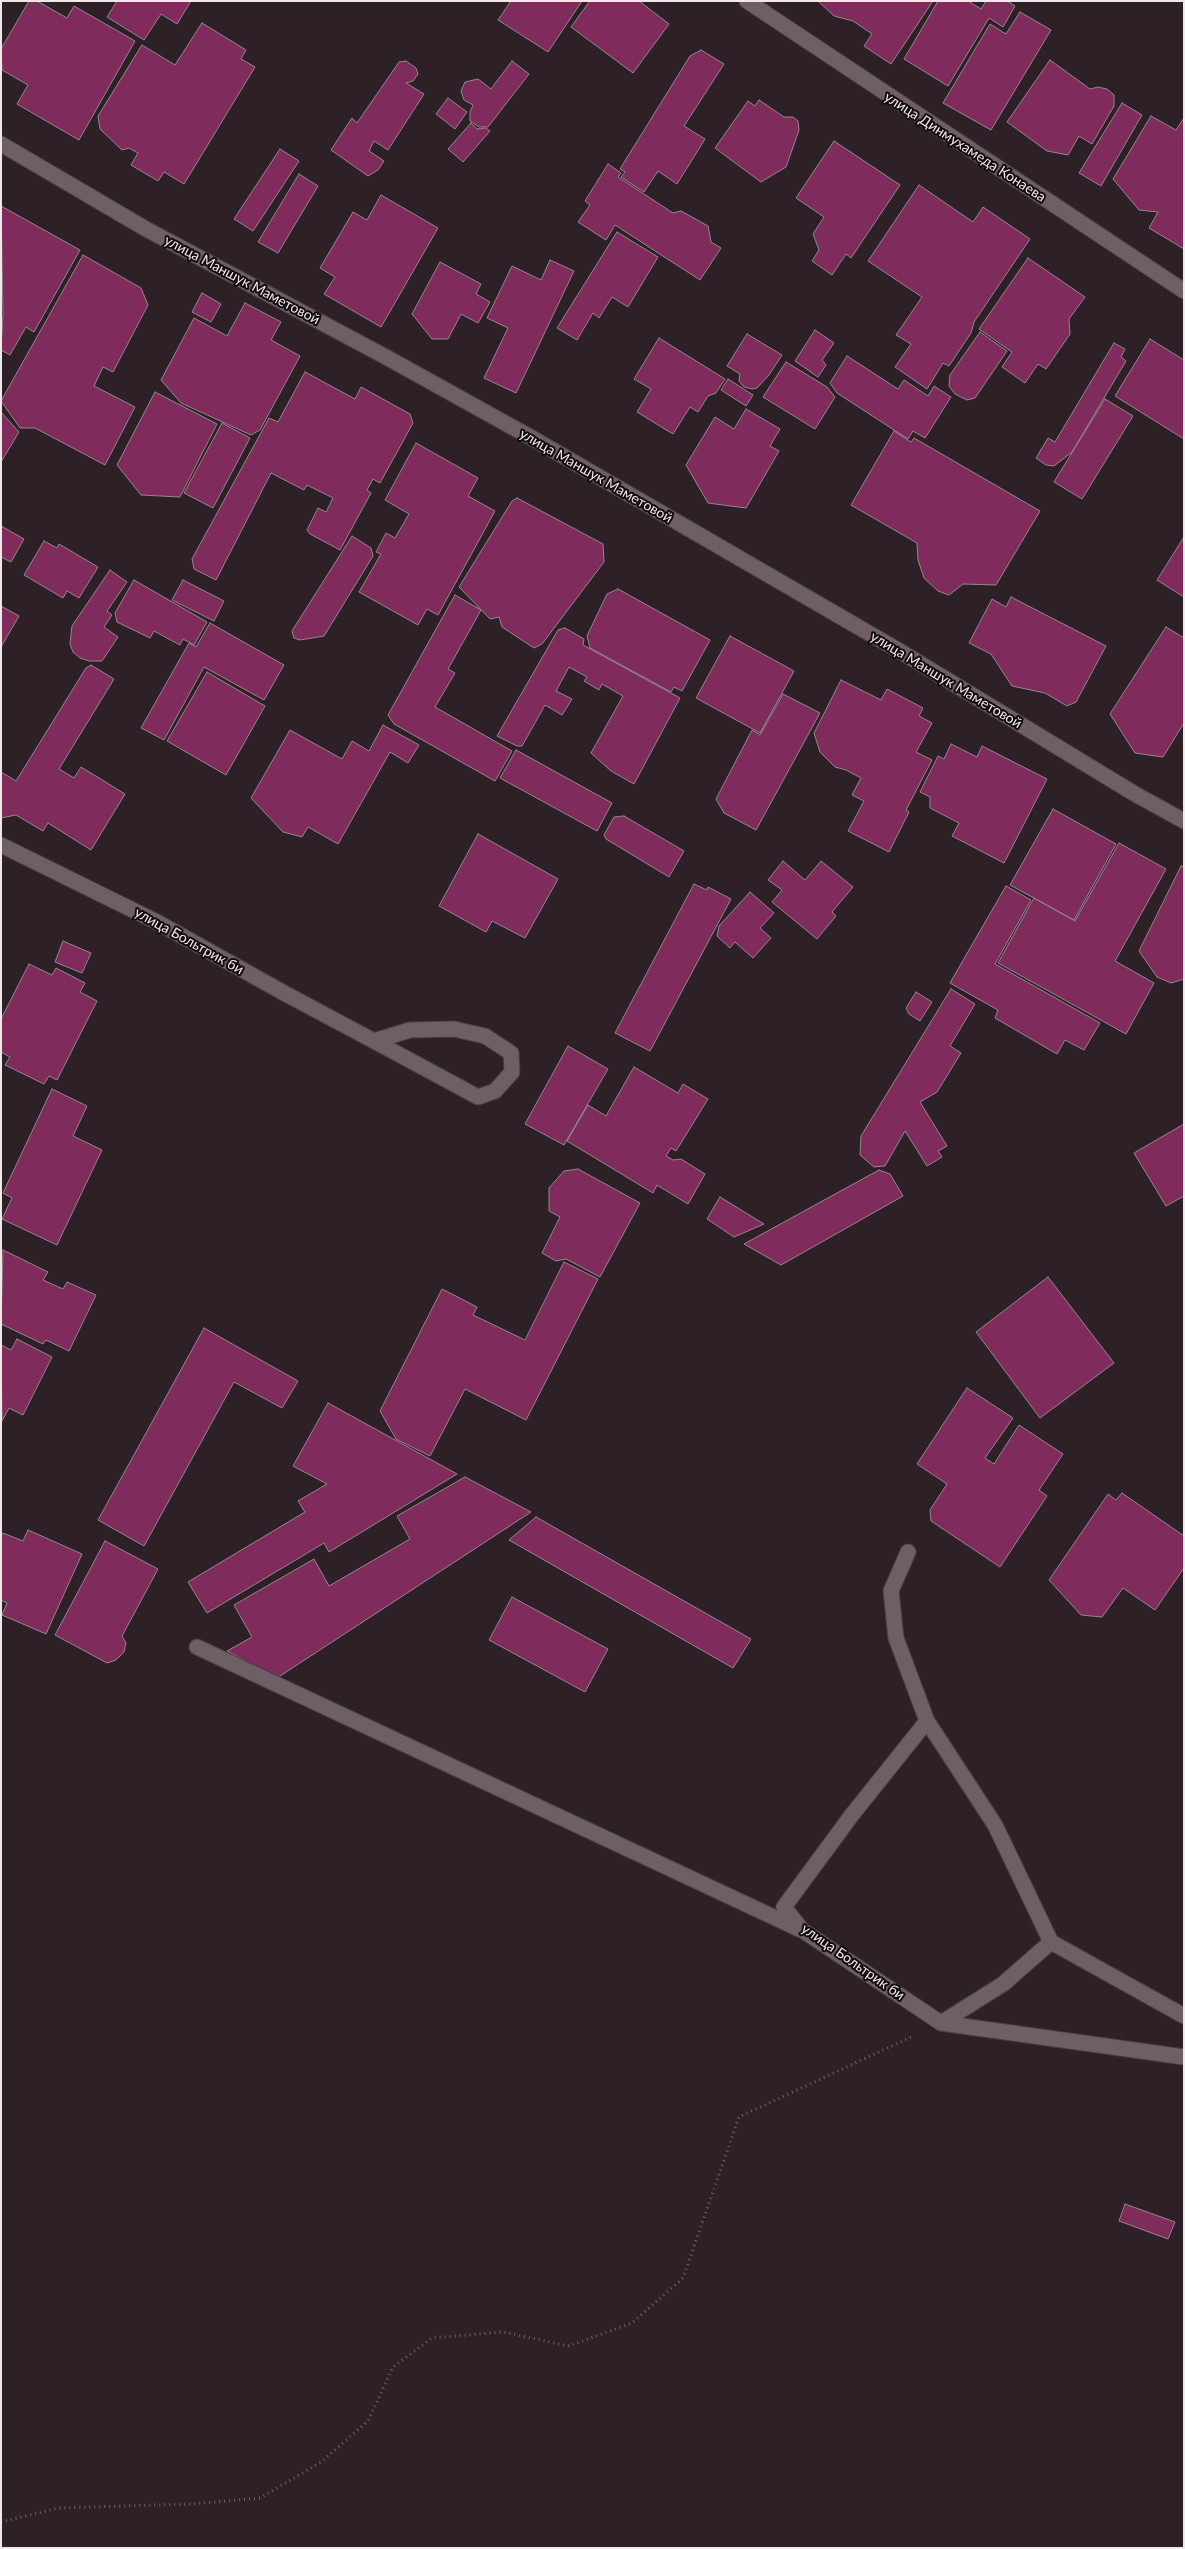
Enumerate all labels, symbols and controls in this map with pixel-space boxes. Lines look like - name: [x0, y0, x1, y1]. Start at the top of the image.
- street label: улица Динмухамеда Конаева: [881, 88, 1049, 206]
- street label: улица Маншук Маметовой: [161, 232, 323, 328]
- street label: улица Маншук Маметовой: [517, 425, 675, 527]
- street label: улица Маншук Маметовой: [867, 628, 1025, 732]
- street label: улица Больтрик би: [131, 904, 247, 978]
- street label: улица Больтрик би: [798, 1920, 908, 2004]

